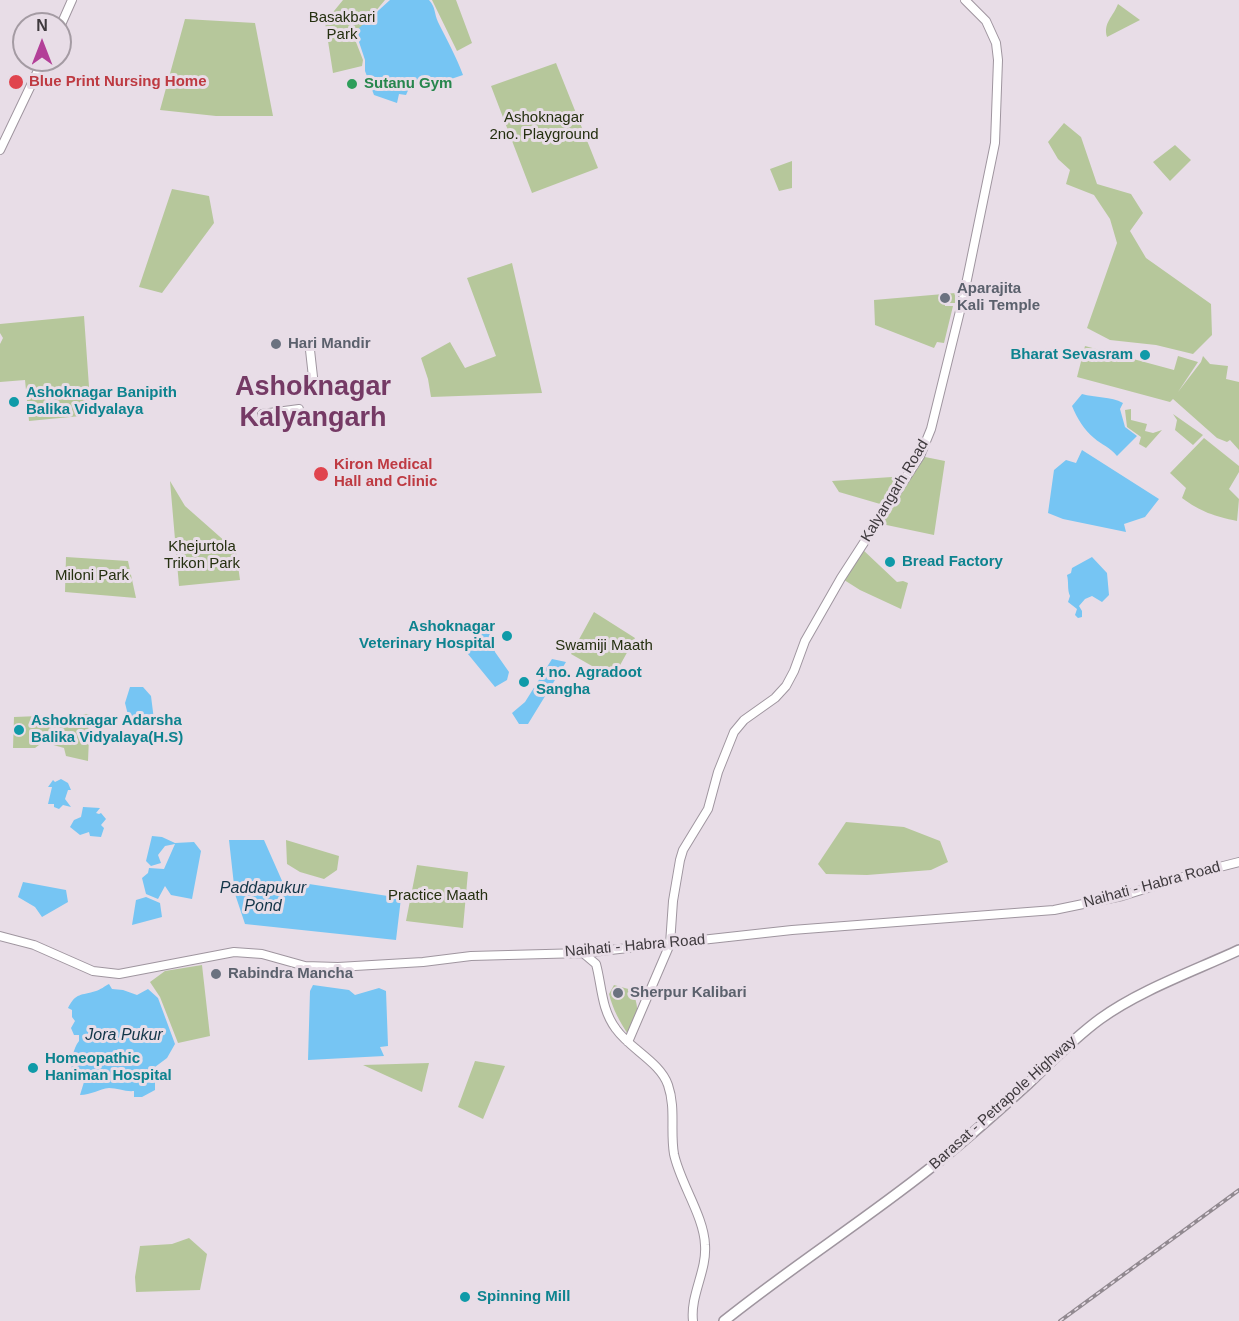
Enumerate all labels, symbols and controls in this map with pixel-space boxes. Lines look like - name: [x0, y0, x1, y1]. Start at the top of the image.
- park label: Basakbari Park: [309, 9, 375, 44]
- north arrow: [12, 12, 72, 72]
- text: N: [36, 17, 48, 34]
- marker: Blue Print Nursing Home: [7, 73, 25, 91]
- place label: Blue Print Nursing Home: [29, 73, 207, 91]
- place label: Sutanu Gym: [364, 75, 452, 93]
- marker: Sutanu Gym: [345, 77, 359, 91]
- park label: Ashoknagar 2no. Playground: [489, 109, 599, 144]
- place label: Aparajita Kali Temple: [957, 280, 1040, 315]
- marker: Aparajita Kali Temple: [938, 291, 952, 305]
- place label: Hari Mandir: [288, 335, 371, 353]
- marker: Hari Mandir: [269, 337, 283, 351]
- place label: Bharat Sevasram: [1010, 346, 1133, 364]
- marker: Bharat Sevasram: [1138, 348, 1152, 362]
- district label: Ashoknagar Kalyangarh: [235, 372, 391, 435]
- place label: Ashoknagar Banipith Balika Vidyalaya: [26, 384, 177, 419]
- marker: Ashoknagar Banipith Balika Vidyalaya: [7, 395, 21, 409]
- street label: Kalyangarh Road: [857, 437, 933, 545]
- place label: Kiron Medical Hall and Clinic: [334, 456, 437, 491]
- marker: Kiron Medical Hall and Clinic: [312, 465, 330, 483]
- park label: Khejurtola Trikon Park: [164, 538, 240, 573]
- place label: Bread Factory: [902, 553, 1003, 571]
- marker: Bread Factory: [883, 555, 897, 569]
- park label: Miloni Park: [55, 567, 129, 585]
- place label: Ashoknagar Veterinary Hospital: [359, 618, 495, 653]
- marker: Ashoknagar Veterinary Hospital: [500, 629, 514, 643]
- park label: Swamiji Maath: [555, 637, 653, 655]
- place label: 4 no. Agradoot Sangha: [536, 664, 642, 699]
- marker: 4 no. Agradoot Sangha: [517, 675, 531, 689]
- place label: Ashoknagar Adarsha Balika Vidyalaya(H.S): [31, 712, 183, 747]
- marker: Ashoknagar Adarsha Balika Vidyalaya(H.S): [12, 723, 26, 737]
- street label: Naihati - Habra Road: [1082, 858, 1222, 912]
- water label: Paddapukur Pond: [220, 879, 306, 917]
- park label: Practice Maath: [388, 887, 488, 905]
- street label: Naihati - Habra Road: [564, 931, 706, 961]
- place label: Rabindra Mancha: [228, 965, 353, 983]
- marker: Rabindra Mancha: [209, 967, 223, 981]
- place label: Sherpur Kalibari: [630, 984, 747, 1002]
- marker: Sherpur Kalibari: [611, 986, 625, 1000]
- water label: Jora Pukur: [85, 1026, 163, 1046]
- street label: Barasat - Petrapole Highway: [926, 1032, 1080, 1174]
- place label: Homeopathic Haniman Hospital: [45, 1050, 172, 1085]
- marker: Homeopathic Haniman Hospital: [26, 1061, 40, 1075]
- place label: Spinning Mill: [477, 1288, 570, 1306]
- marker: Spinning Mill: [458, 1290, 472, 1304]

